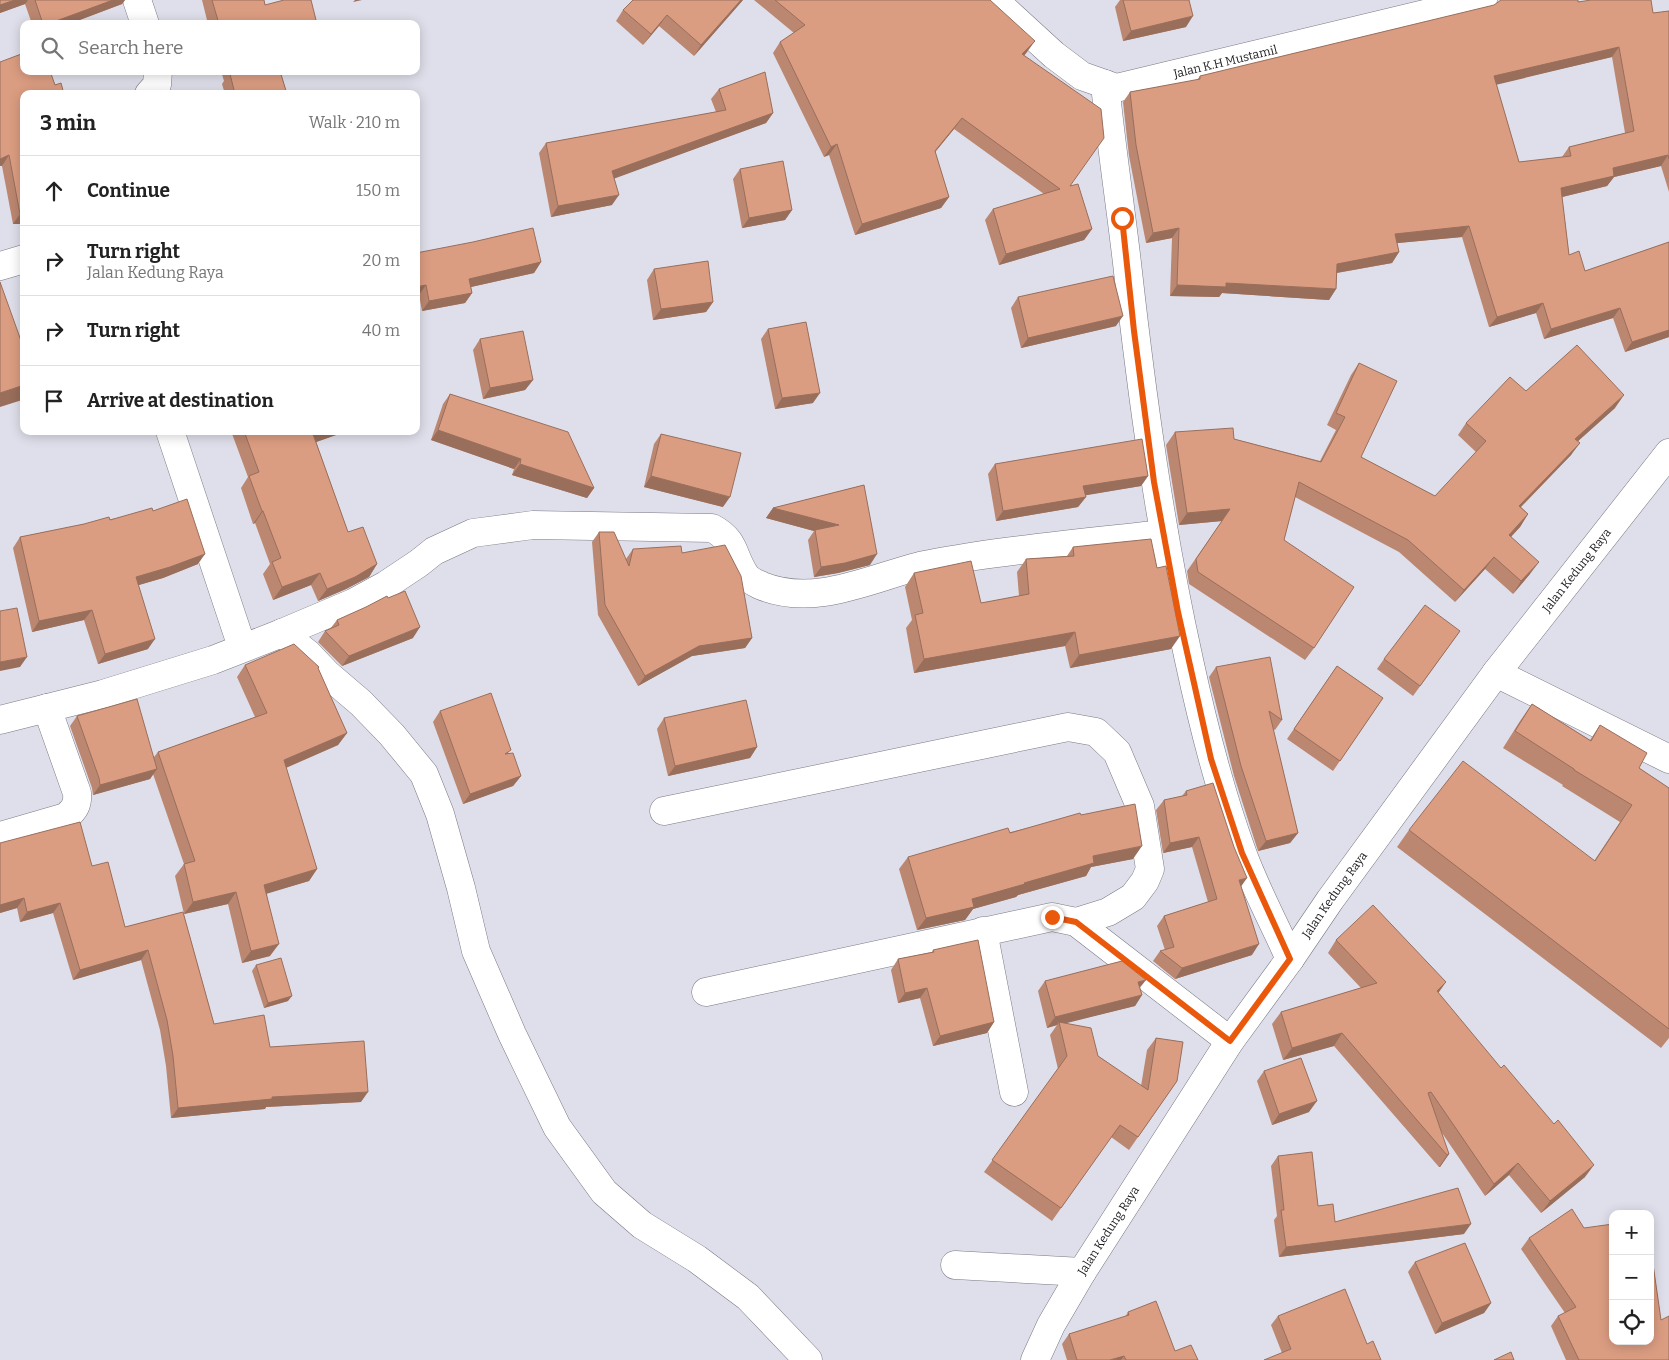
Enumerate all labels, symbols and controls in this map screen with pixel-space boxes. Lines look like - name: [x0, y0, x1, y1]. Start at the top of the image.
- search box: [20, 20, 420, 75]
- icon: search: [38, 34, 66, 62]
- text: Search here: [78, 36, 183, 59]
- street label: Jalan K.H Mustamil: [1171, 42, 1279, 81]
- text: 3 min: [40, 110, 96, 136]
- text: Walk · 210 m: [309, 113, 400, 132]
- icon: ahead: [40, 177, 68, 205]
- text: Continue: [87, 179, 170, 202]
- text: 150 m: [356, 181, 400, 200]
- route start: [1111, 207, 1134, 230]
- text: Turn right: [87, 240, 180, 263]
- icon: right: [40, 247, 68, 275]
- text: 20 m: [363, 251, 400, 270]
- text: Jalan Kedung Raya: [87, 263, 224, 282]
- icon: right: [40, 317, 68, 345]
- text: Turn right: [87, 319, 180, 342]
- text: 40 m: [362, 321, 400, 340]
- icon: arrive: [40, 387, 68, 415]
- text: Arrive at destination: [87, 389, 274, 412]
- street label: Jalan Kedung Raya: [1539, 525, 1614, 616]
- street label: Jalan Kedung Raya: [1299, 849, 1370, 942]
- route end: [1041, 906, 1064, 929]
- street label: Jalan Kedung Raya: [1074, 1183, 1142, 1278]
- map controls: [1609, 1210, 1654, 1345]
- button: +: [1609, 1210, 1654, 1255]
- button: −: [1609, 1255, 1654, 1300]
- button: locate: [1609, 1300, 1654, 1345]

